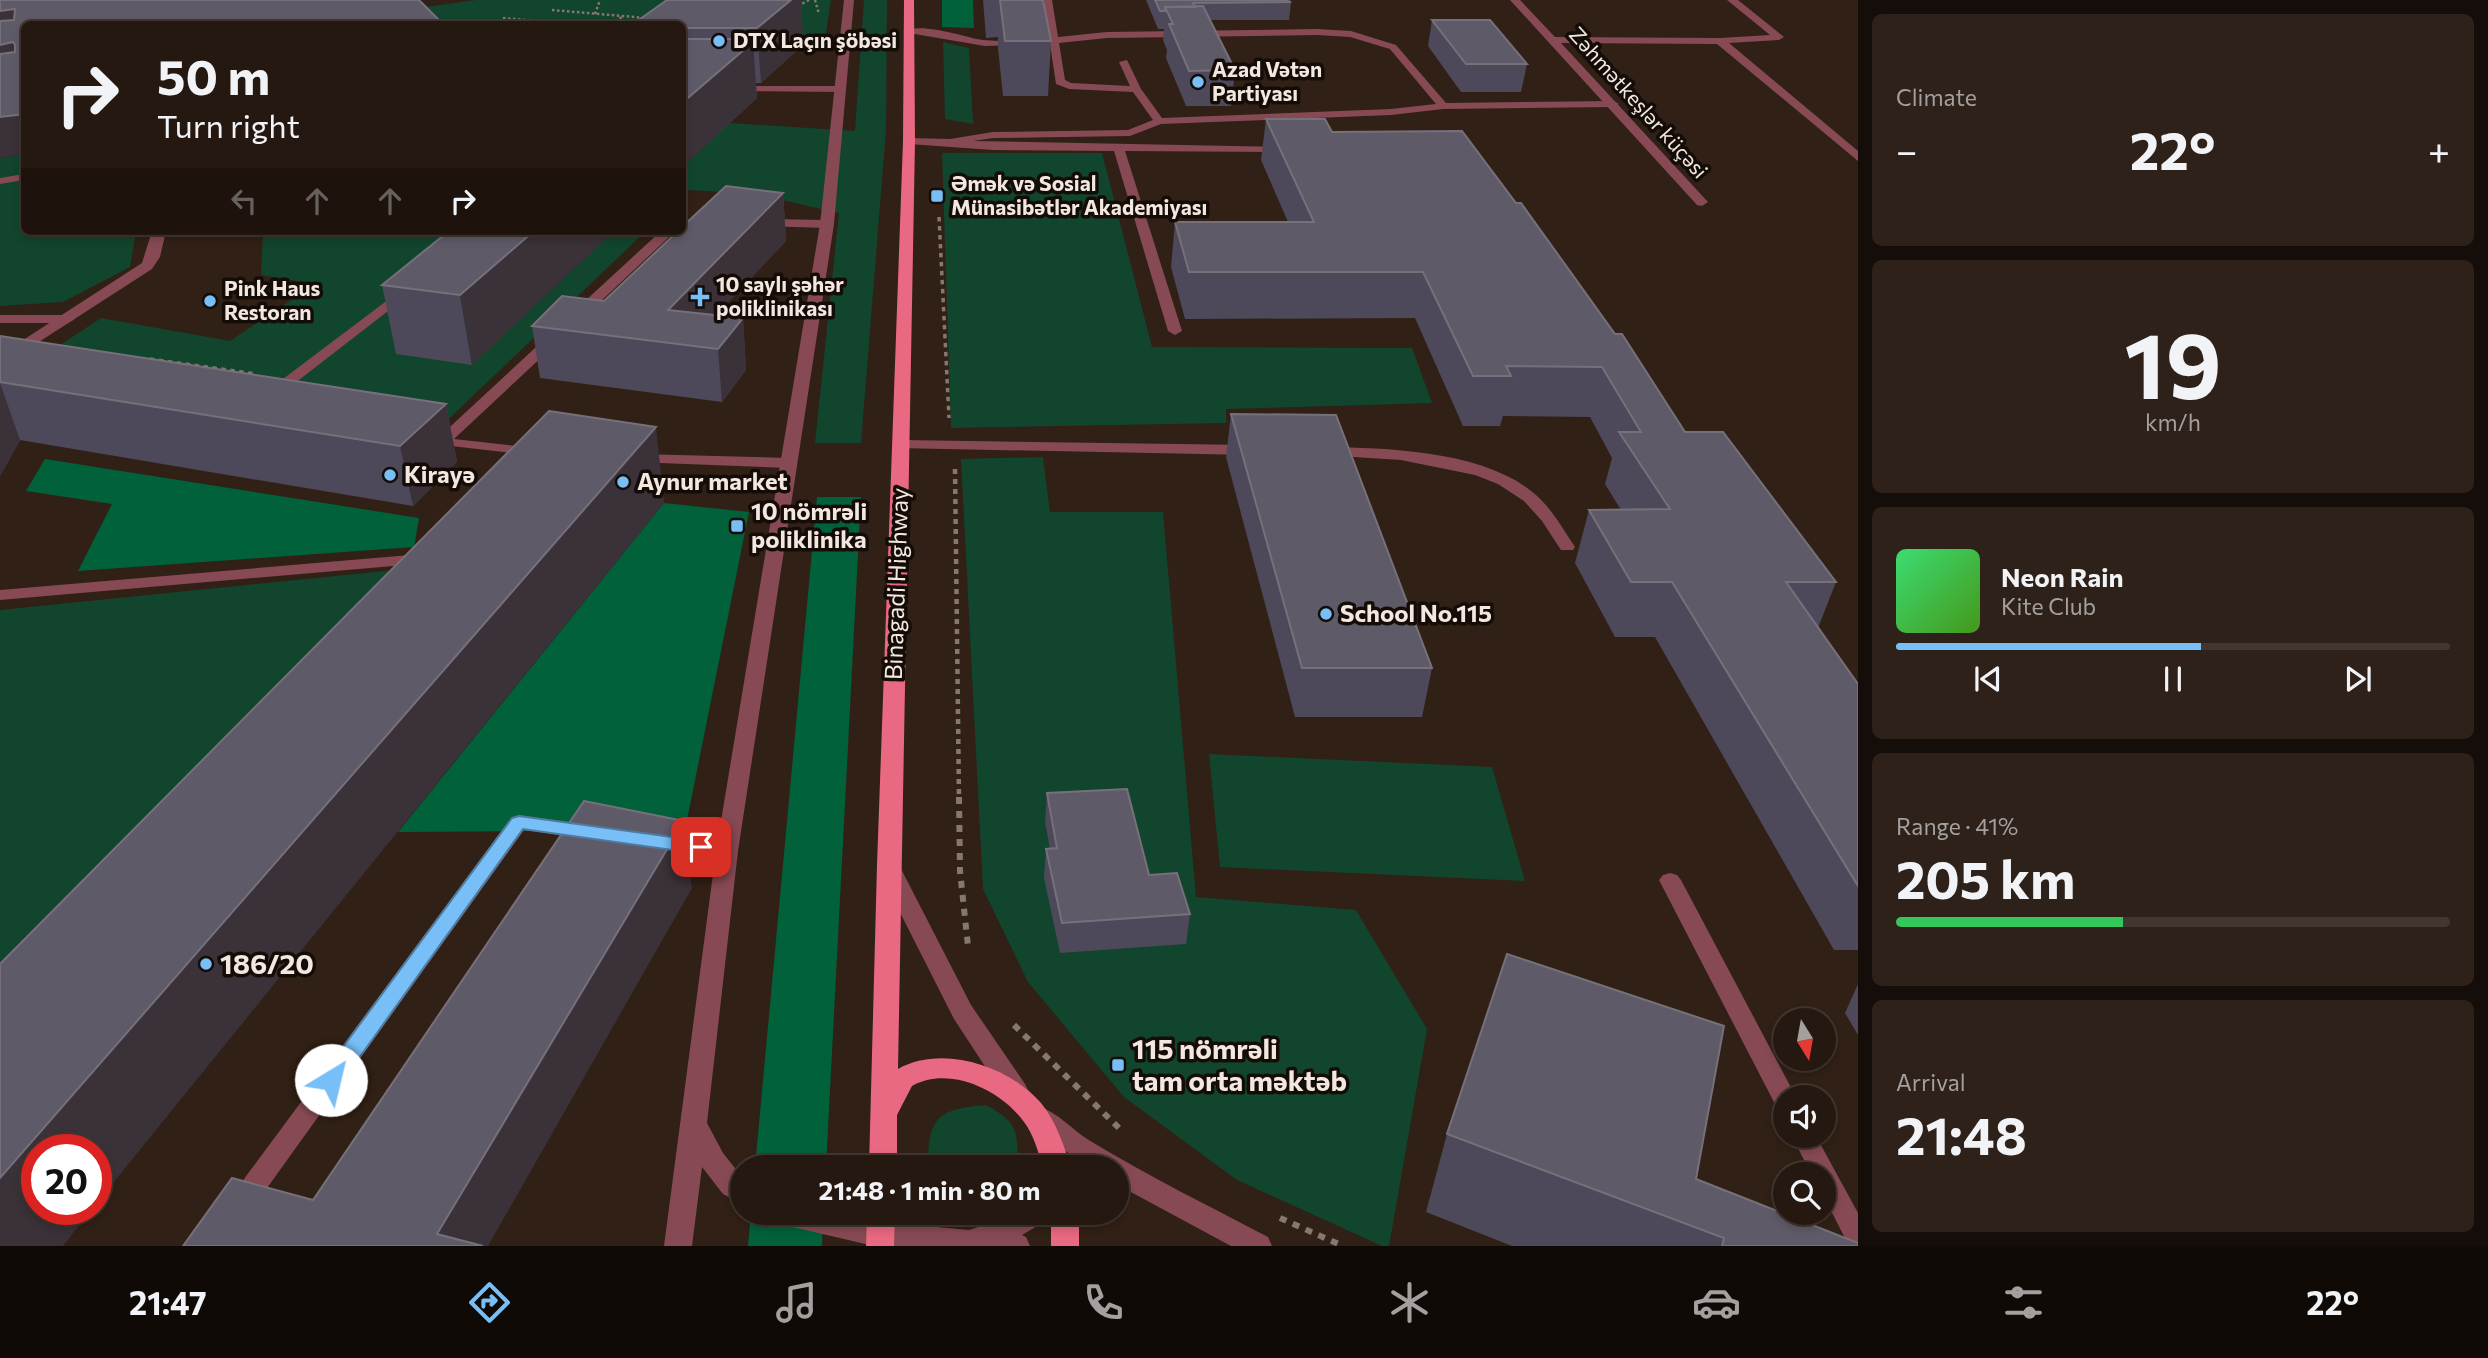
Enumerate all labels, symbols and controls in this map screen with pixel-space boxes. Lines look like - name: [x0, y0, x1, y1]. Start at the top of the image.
- street label: Zəhmətkeşlər küçəsi: [1565, 21, 1714, 183]
- place label: DTX Laçın şöbəsi: [733, 27, 897, 52]
- marker: DTX Laçın şöbəsi: [711, 33, 727, 49]
- text: 50 m: [157, 45, 270, 105]
- icon: right: [42, 49, 133, 140]
- place label: Azad Vətən Partiyası: [1212, 56, 1322, 105]
- marker: Azad Vətən Partiyası: [1190, 74, 1206, 90]
- text: Climate: [1896, 83, 1977, 111]
- text: Turn right: [157, 105, 300, 145]
- text: 22°: [2130, 117, 2215, 181]
- text: −: [1896, 126, 1918, 173]
- text: +: [2428, 126, 2450, 173]
- place label: Əmək və Sosial Münasibətlər Akademiyası: [951, 170, 1207, 219]
- icon: left: [225, 182, 263, 220]
- icon: ahead: [298, 182, 336, 220]
- icon: ahead: [371, 182, 409, 220]
- icon: right: [444, 182, 482, 220]
- marker: Əmək və Sosial Münasibətlər Akademiyası: [929, 188, 945, 204]
- place label: 10 saylı şəhər poliklinikası: [716, 271, 844, 320]
- place label: Pink Haus Restoran: [224, 275, 320, 324]
- marker: 10 saylı şəhər poliklinikası: [690, 287, 710, 307]
- marker: Pink Haus Restoran: [202, 293, 218, 309]
- text: 19: [2124, 306, 2222, 418]
- text: km/h: [2145, 408, 2201, 436]
- place label: Kirayə: [404, 459, 475, 488]
- place label: Aynur market: [637, 466, 788, 495]
- marker: Kirayə: [382, 467, 398, 483]
- marker: Aynur market: [615, 474, 631, 490]
- street label: Binagadi Highway: [878, 487, 913, 681]
- place label: 10 nömrəli poliklinika: [751, 496, 867, 553]
- marker: 10 nömrəli poliklinika: [729, 518, 745, 534]
- text: Neon Rain: [2001, 561, 2124, 592]
- text: Kite Club: [2001, 592, 2096, 620]
- place label: School No.115: [1340, 598, 1492, 627]
- marker: School No.115: [1318, 606, 1334, 622]
- icon: previous: [1969, 660, 2007, 698]
- icon: pause: [2154, 660, 2192, 698]
- icon: next: [2339, 660, 2377, 698]
- text: Range · 41%: [1896, 812, 2018, 840]
- pin: [671, 817, 731, 877]
- icon: arrive: [682, 828, 720, 866]
- text: 205 km: [1896, 846, 2075, 910]
- place label: 186/20: [220, 946, 314, 980]
- marker: 186/20: [198, 956, 214, 972]
- north arrow: [1773, 1008, 1836, 1071]
- map controls: [1773, 1008, 1836, 1225]
- place label: 115 nömrəli tam orta məktəb: [1132, 1031, 1347, 1097]
- position arrow: [294, 1043, 368, 1117]
- marker: 115 nömrəli tam orta məktəb: [1110, 1057, 1126, 1073]
- text: Arrival: [1896, 1068, 1966, 1096]
- button: sound: [1773, 1085, 1836, 1148]
- text: 21:48: [1896, 1102, 2027, 1166]
- speed limit sign: 20: [21, 1134, 112, 1225]
- button: search: [1773, 1162, 1836, 1225]
- text: 21:48 · 1 min · 80 m: [819, 1174, 1040, 1205]
- icon: directions: [465, 1278, 514, 1327]
- icon: music: [772, 1278, 821, 1327]
- icon: phone: [1079, 1278, 1128, 1327]
- icon: climate: [1385, 1278, 1434, 1327]
- icon: car: [1692, 1278, 1741, 1327]
- icon: filters: [1999, 1278, 2048, 1327]
- text: 21:47: [129, 1282, 207, 1322]
- text: 22°: [2306, 1282, 2359, 1322]

